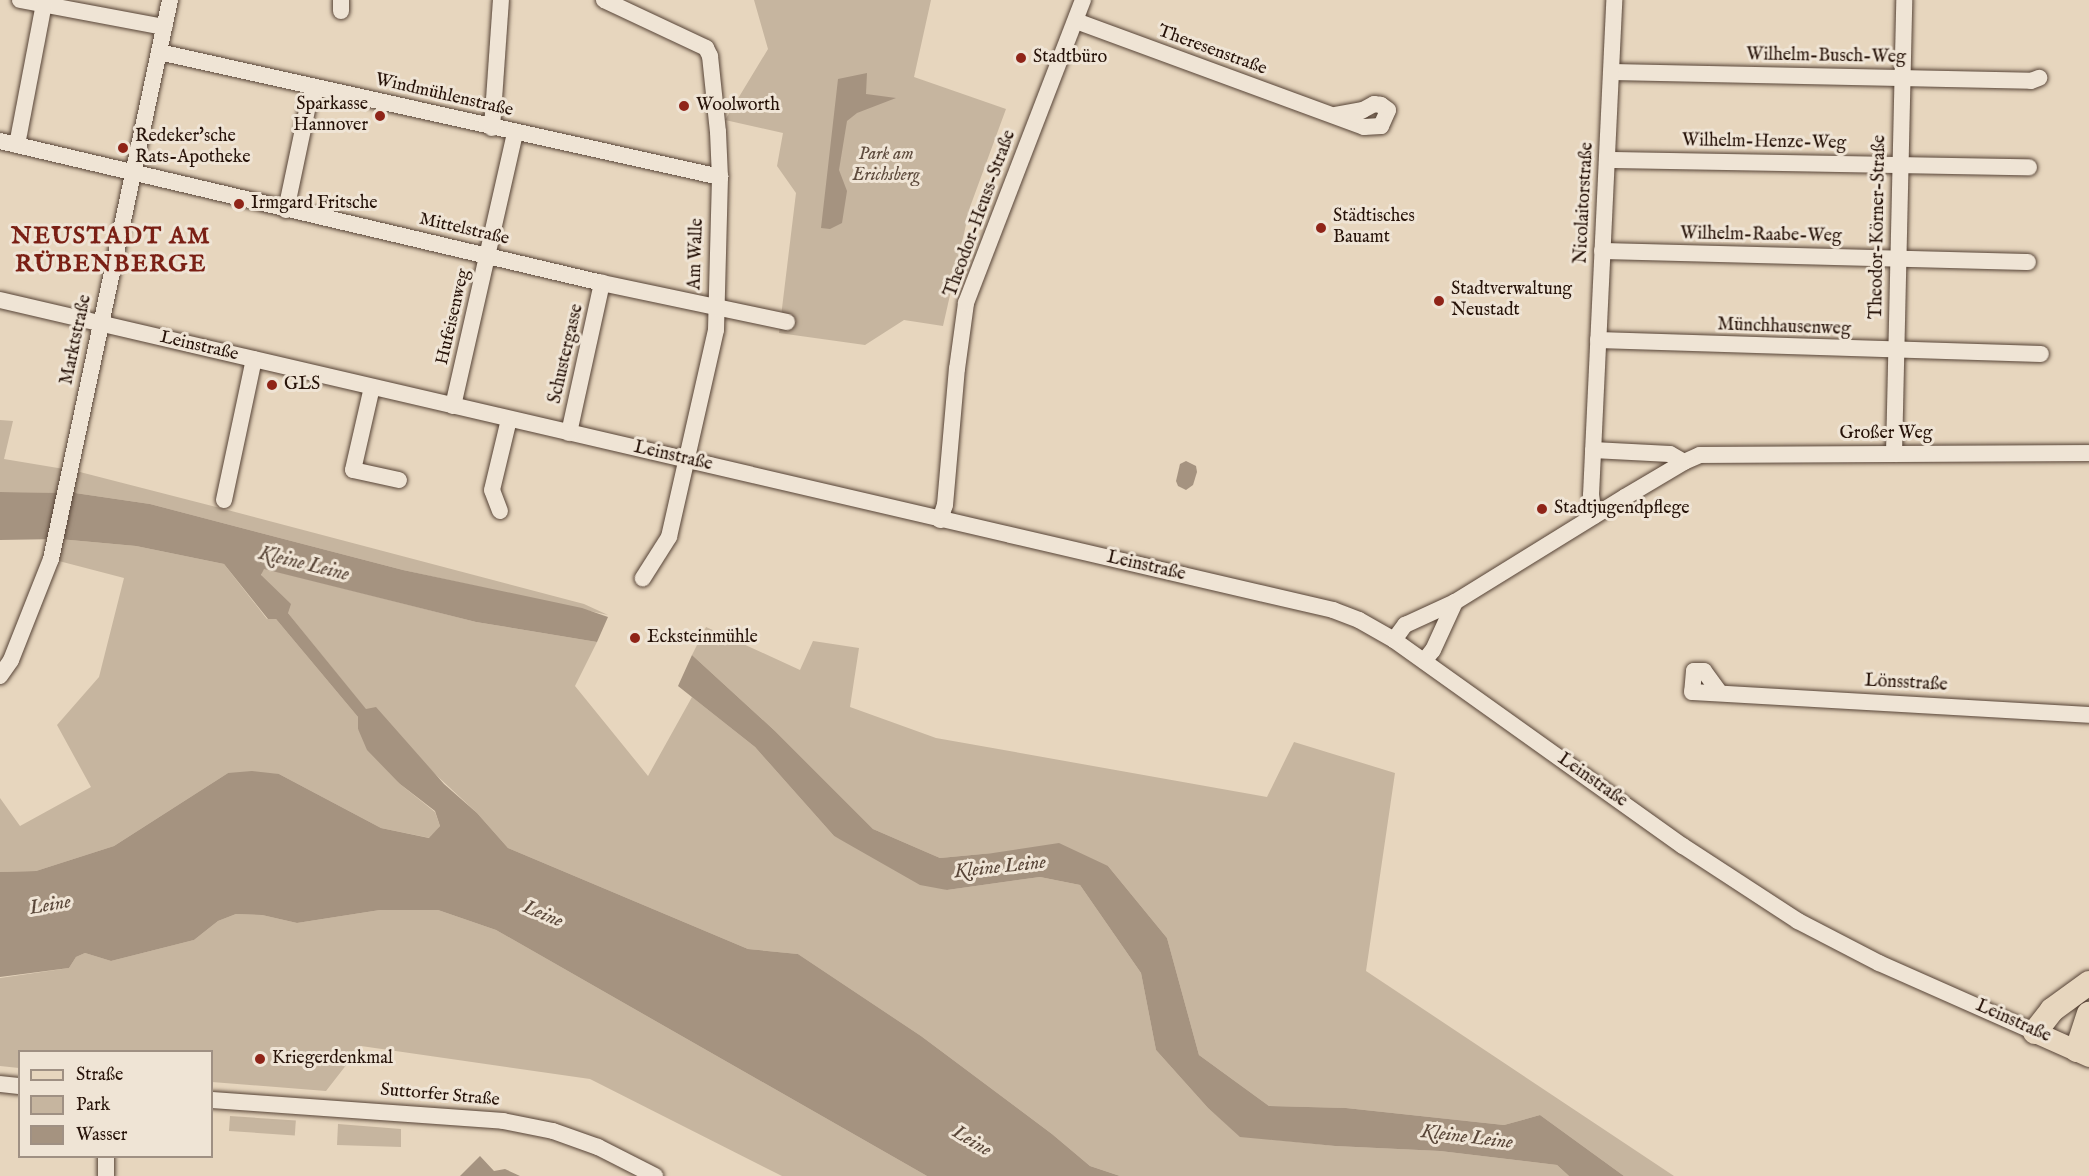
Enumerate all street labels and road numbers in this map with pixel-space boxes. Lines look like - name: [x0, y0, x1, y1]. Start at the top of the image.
- street label: Theresenstraße: [1155, 21, 1269, 81]
- street label: Wilhelm-Busch-Weg: [1746, 45, 1906, 69]
- street label: Windmühlenstraße: [373, 70, 515, 122]
- street label: Theodor-Heuss-Straße: [941, 128, 1021, 300]
- street label: Wilhelm-Henze-Weg: [1682, 131, 1846, 155]
- street label: Theodor-Körner-Straße: [1867, 135, 1891, 319]
- street label: Nicolaitorstraße: [1571, 142, 1599, 264]
- street label: Mittelstraße: [417, 209, 511, 251]
- street label: Am Walle: [685, 218, 709, 290]
- street label: Wilhelm-Raabe-Weg: [1680, 224, 1842, 248]
- street label: Hufeisenweg: [432, 267, 476, 367]
- street label: Marktstraße: [57, 293, 97, 387]
- street label: Schustergasse: [545, 302, 589, 406]
- street label: Münchhausenweg: [1717, 315, 1851, 341]
- street label: Leinstraße: [158, 327, 240, 367]
- street label: Großer Weg: [1840, 423, 1932, 445]
- street label: Leinstraße: [632, 437, 714, 477]
- street label: Leinstraße: [1105, 547, 1187, 587]
- street label: Lönsstraße: [1864, 671, 1948, 697]
- street label: Leinstraße: [1553, 749, 1631, 813]
- street label: Leinstraße: [1972, 996, 2054, 1048]
- street label: Suttorfer Straße: [379, 1080, 501, 1112]

